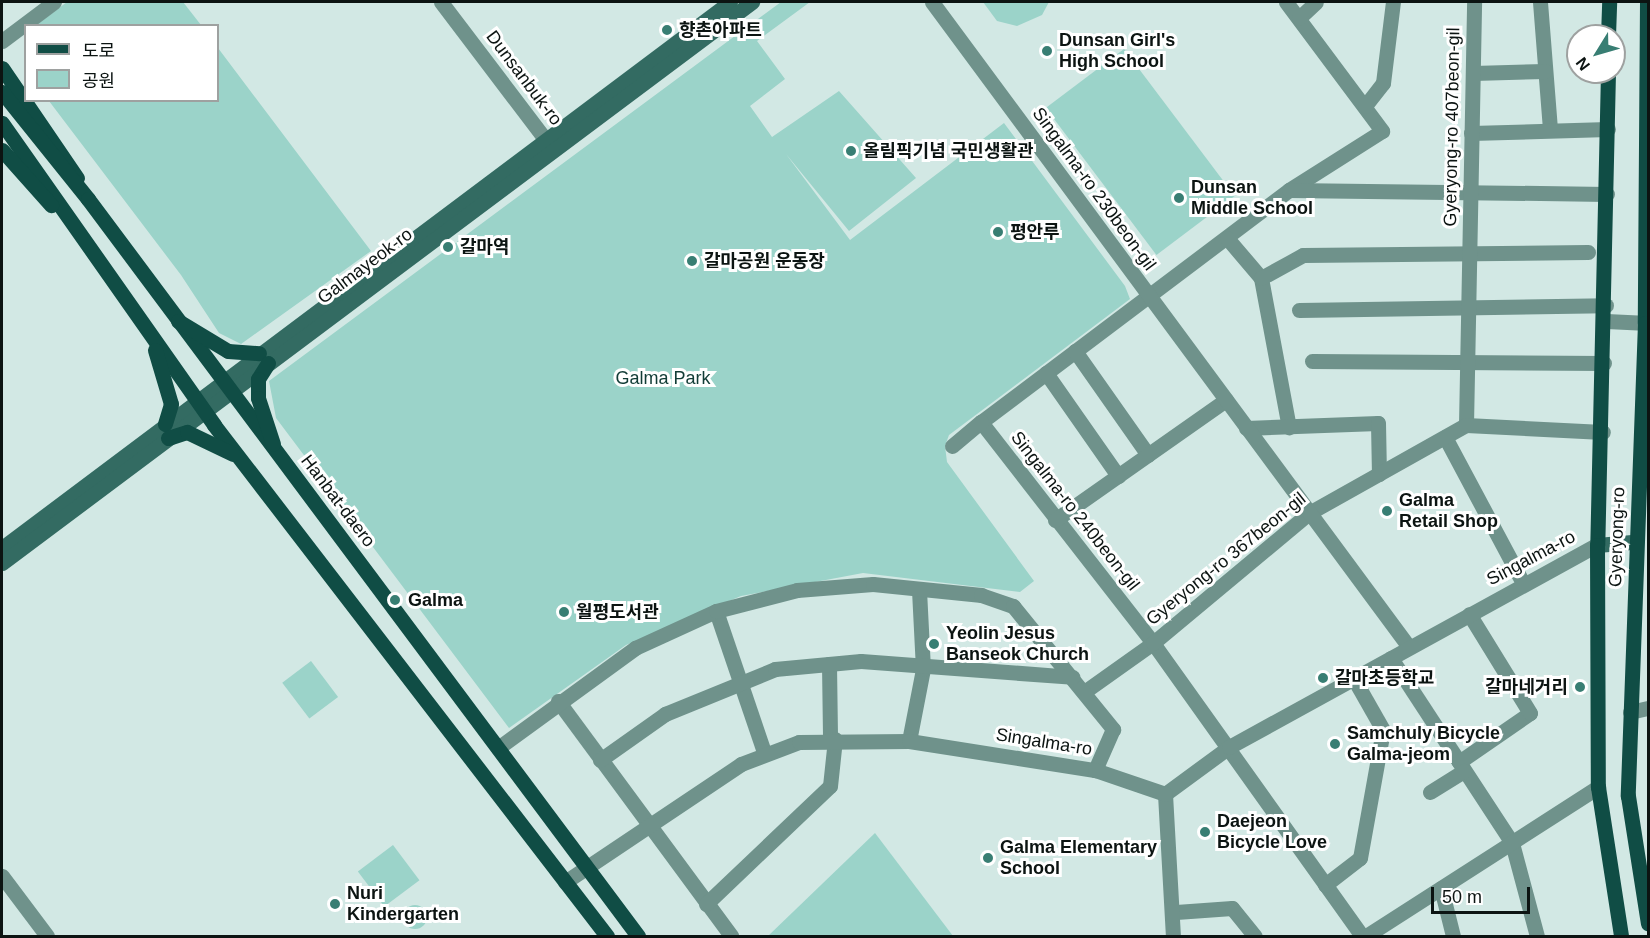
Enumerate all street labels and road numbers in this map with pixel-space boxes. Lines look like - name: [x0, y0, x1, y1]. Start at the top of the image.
- street label: Dunsanbuk-ro: [481, 26, 567, 130]
- street label: Gyeryong-ro 407beon-gil: [1439, 27, 1465, 227]
- street label: Singalma-ro 230beon-gil: [1028, 103, 1160, 275]
- street label: Galmayeok-ro: [313, 223, 417, 309]
- street label: Singalma-ro 240beon-gil: [1006, 427, 1144, 595]
- street label: Hanbat-daero: [296, 451, 380, 551]
- street label: Gyeryong-ro: [1604, 487, 1630, 587]
- street label: Gyeryong-ro 367beon-gil: [1142, 488, 1310, 630]
- street label: Singalma-ro: [1483, 526, 1579, 590]
- street label: Singalma-ro: [994, 724, 1094, 760]

